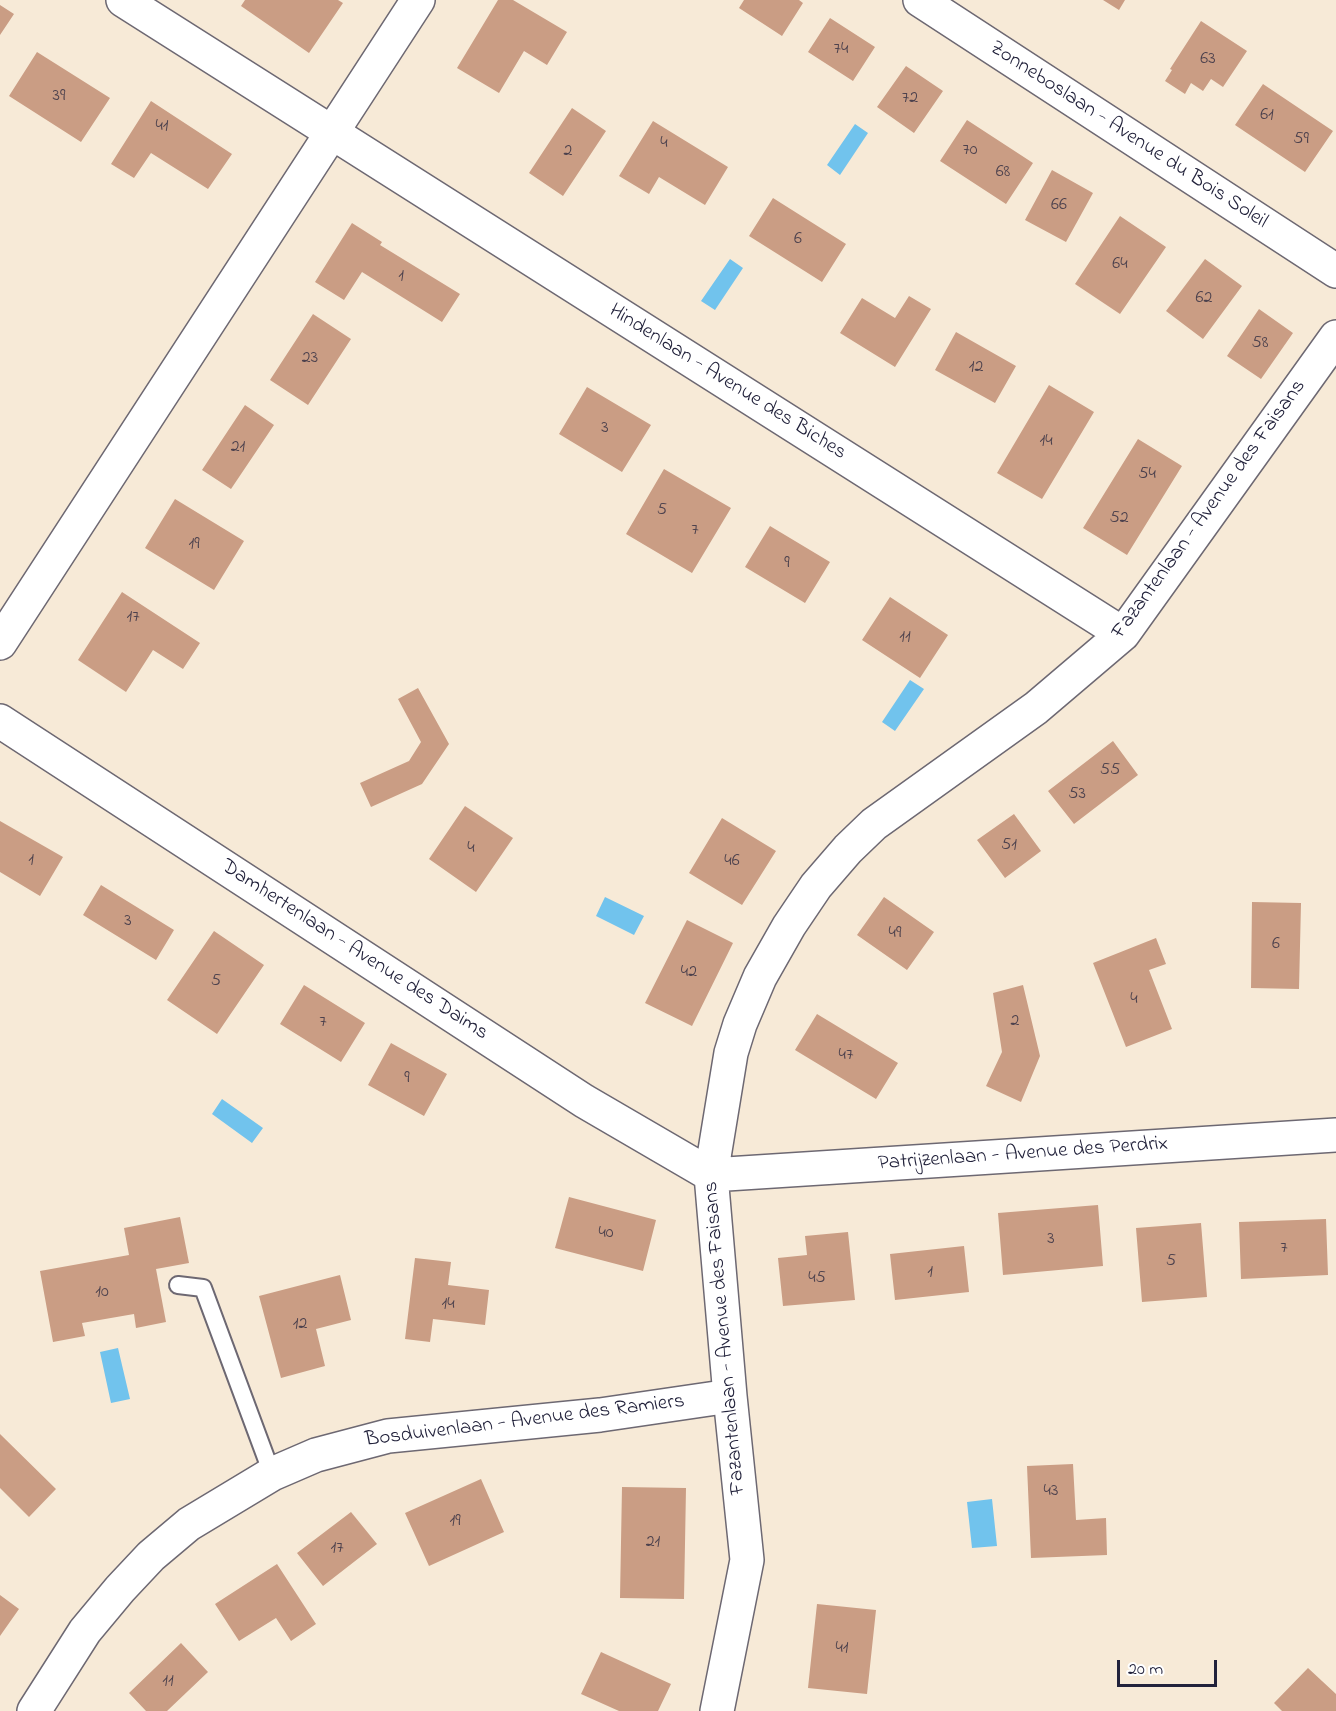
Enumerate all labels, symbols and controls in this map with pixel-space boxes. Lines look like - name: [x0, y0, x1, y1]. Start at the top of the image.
- street label: Zonneboslaan - Avenue du Bois Soleil: [984, 37, 1272, 235]
- house number: 74: [834, 39, 848, 61]
- house number: 63: [1200, 49, 1216, 71]
- house number: 39: [53, 86, 65, 108]
- house number: 72: [902, 88, 918, 110]
- house number: 61: [1260, 105, 1274, 127]
- house number: 41: [155, 116, 169, 138]
- house number: 59: [1293, 129, 1309, 151]
- house number: 4: [660, 133, 668, 155]
- house number: 70: [962, 140, 978, 162]
- house number: 2: [564, 141, 572, 163]
- house number: 68: [996, 162, 1010, 184]
- house number: 66: [1051, 195, 1067, 217]
- house number: 6: [794, 229, 802, 251]
- house number: 64: [1112, 254, 1128, 276]
- house number: 1: [398, 266, 404, 288]
- house number: 62: [1196, 288, 1212, 310]
- street label: Hindenlaan - Avenue des Biches: [604, 299, 850, 467]
- house number: 58: [1251, 333, 1269, 355]
- house number: 23: [302, 348, 318, 370]
- house number: 12: [969, 357, 983, 379]
- street label: Fazantenlaan - Avenue des Faisans: [1107, 376, 1313, 644]
- house number: 3: [601, 418, 609, 440]
- house number: 14: [1039, 431, 1053, 453]
- house number: 21: [231, 437, 245, 459]
- house number: 54: [1138, 464, 1156, 486]
- house number: 5: [657, 500, 667, 522]
- house number: 52: [1109, 508, 1129, 530]
- house number: 7: [691, 520, 699, 542]
- house number: 19: [188, 534, 200, 556]
- house number: 9: [784, 553, 790, 575]
- house number: 17: [126, 607, 140, 629]
- house number: 11: [899, 627, 911, 649]
- house number: 55: [1100, 760, 1120, 782]
- house number: 53: [1068, 784, 1086, 806]
- house number: 51: [1001, 835, 1017, 857]
- house number: 4: [467, 838, 475, 860]
- house number: 1: [28, 850, 34, 872]
- house number: 46: [724, 851, 740, 873]
- street label: Damhertenlaan - Avenue des Daims: [216, 855, 492, 1047]
- house number: 3: [124, 911, 132, 933]
- house number: 49: [889, 923, 901, 945]
- house number: 6: [1272, 934, 1280, 956]
- house number: 42: [681, 962, 697, 984]
- house number: 5: [211, 971, 221, 993]
- house number: 4: [1130, 989, 1138, 1011]
- house number: 2: [1011, 1011, 1019, 1033]
- house number: 7: [319, 1012, 327, 1034]
- house number: 47: [839, 1045, 853, 1067]
- house number: 9: [404, 1068, 410, 1090]
- street label: Patrijzenlaan - Avenue des Perdrix: [877, 1132, 1169, 1178]
- street label: Fazantenlaan - Avenue des Faisans: [700, 1180, 752, 1496]
- house number: 40: [598, 1223, 614, 1245]
- house number: 3: [1047, 1229, 1055, 1251]
- house number: 7: [1280, 1238, 1288, 1260]
- house number: 5: [1166, 1251, 1176, 1273]
- house number: 1: [927, 1262, 933, 1284]
- house number: 45: [808, 1268, 826, 1290]
- house number: 10: [95, 1282, 109, 1304]
- house number: 14: [441, 1294, 455, 1316]
- house number: 12: [293, 1314, 307, 1336]
- street label: Bosduivenlaan - Avenue des Ramiers: [364, 1390, 686, 1454]
- house number: 43: [1044, 1481, 1058, 1503]
- house number: 19: [449, 1511, 461, 1533]
- house number: 21: [646, 1532, 660, 1554]
- house number: 17: [330, 1538, 344, 1560]
- house number: 41: [835, 1638, 849, 1660]
- scale bar: [1120, 1648, 1220, 1686]
- text: 20 m: [1128, 1657, 1163, 1683]
- house number: 11: [162, 1671, 174, 1693]

